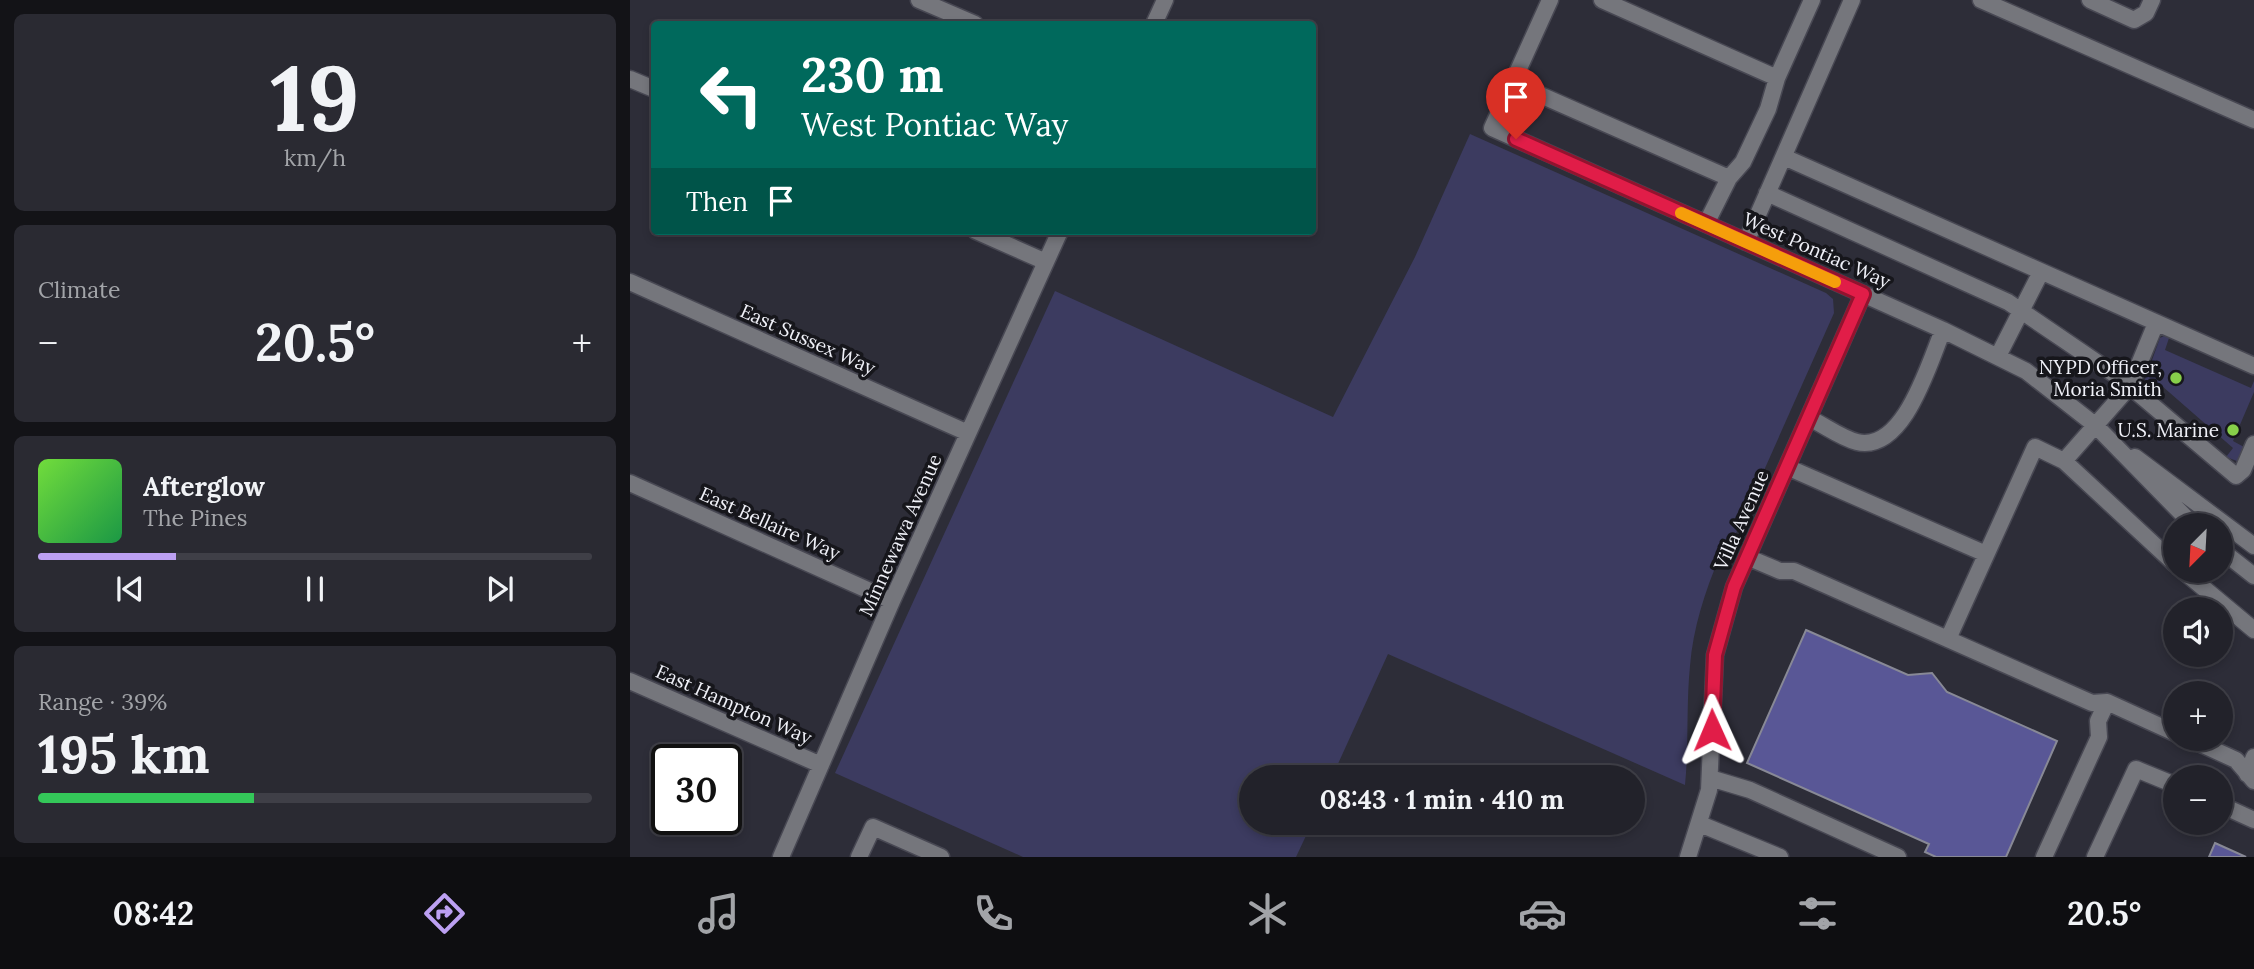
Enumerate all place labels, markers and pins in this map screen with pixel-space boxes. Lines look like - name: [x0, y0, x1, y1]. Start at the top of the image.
- pin: [1486, 67, 1546, 139]
- place label: NYPD Officer, Moria Smith: [2039, 355, 2162, 401]
- marker: NYPD Officer, Moria Smith: [2168, 370, 2184, 386]
- place label: U.S. Marine: [2118, 418, 2219, 442]
- marker: U.S. Marine: [2225, 422, 2241, 438]

